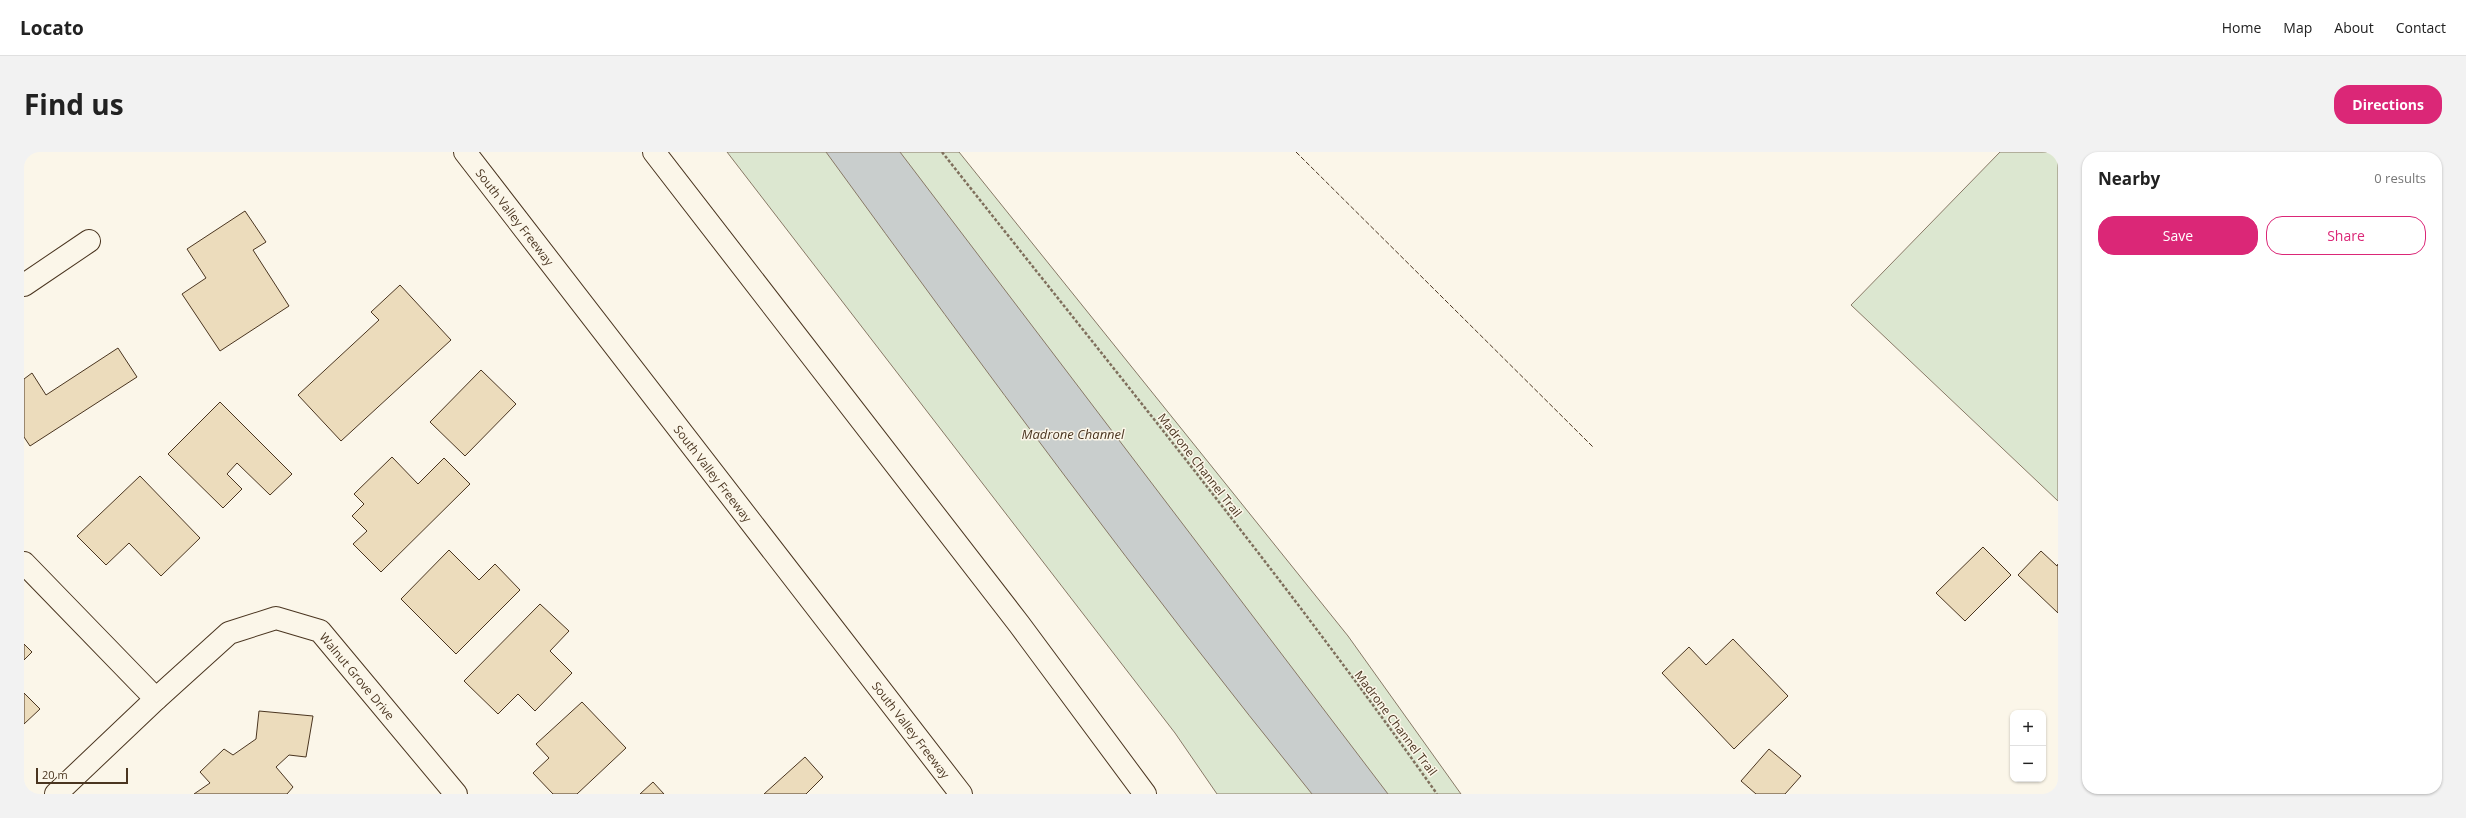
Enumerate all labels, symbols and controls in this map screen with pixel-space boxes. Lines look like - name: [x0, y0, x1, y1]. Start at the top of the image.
- text: Locato: [20, 15, 84, 41]
- text: Home: [2222, 18, 2261, 37]
- text: Map: [2283, 18, 2312, 37]
- text: About: [2334, 18, 2374, 37]
- text: Contact: [2396, 18, 2446, 37]
- text: Find us: [24, 85, 124, 123]
- button: Directions: [2334, 85, 2442, 124]
- street label: South Valley Freeway: [472, 165, 559, 270]
- text: Nearby: [2098, 167, 2160, 190]
- text: 0 results: [2374, 169, 2426, 187]
- button: Save: [2098, 216, 2258, 255]
- button: Share: [2266, 216, 2426, 255]
- street label: Madrone Channel Trail: [1154, 410, 1246, 520]
- street label: South Valley Freeway: [670, 421, 757, 526]
- water label: Madrone Channel: [1022, 425, 1125, 443]
- street label: Walnut Grove Drive: [316, 629, 399, 723]
- street label: Madrone Channel Trail: [1351, 667, 1441, 779]
- street label: South Valley Freeway: [868, 678, 955, 782]
- map controls: [2010, 710, 2046, 782]
- button: +: [2010, 710, 2046, 746]
- button: −: [2010, 746, 2046, 782]
- scale bar: [36, 766, 128, 785]
- text: 20 m: [42, 767, 68, 782]

